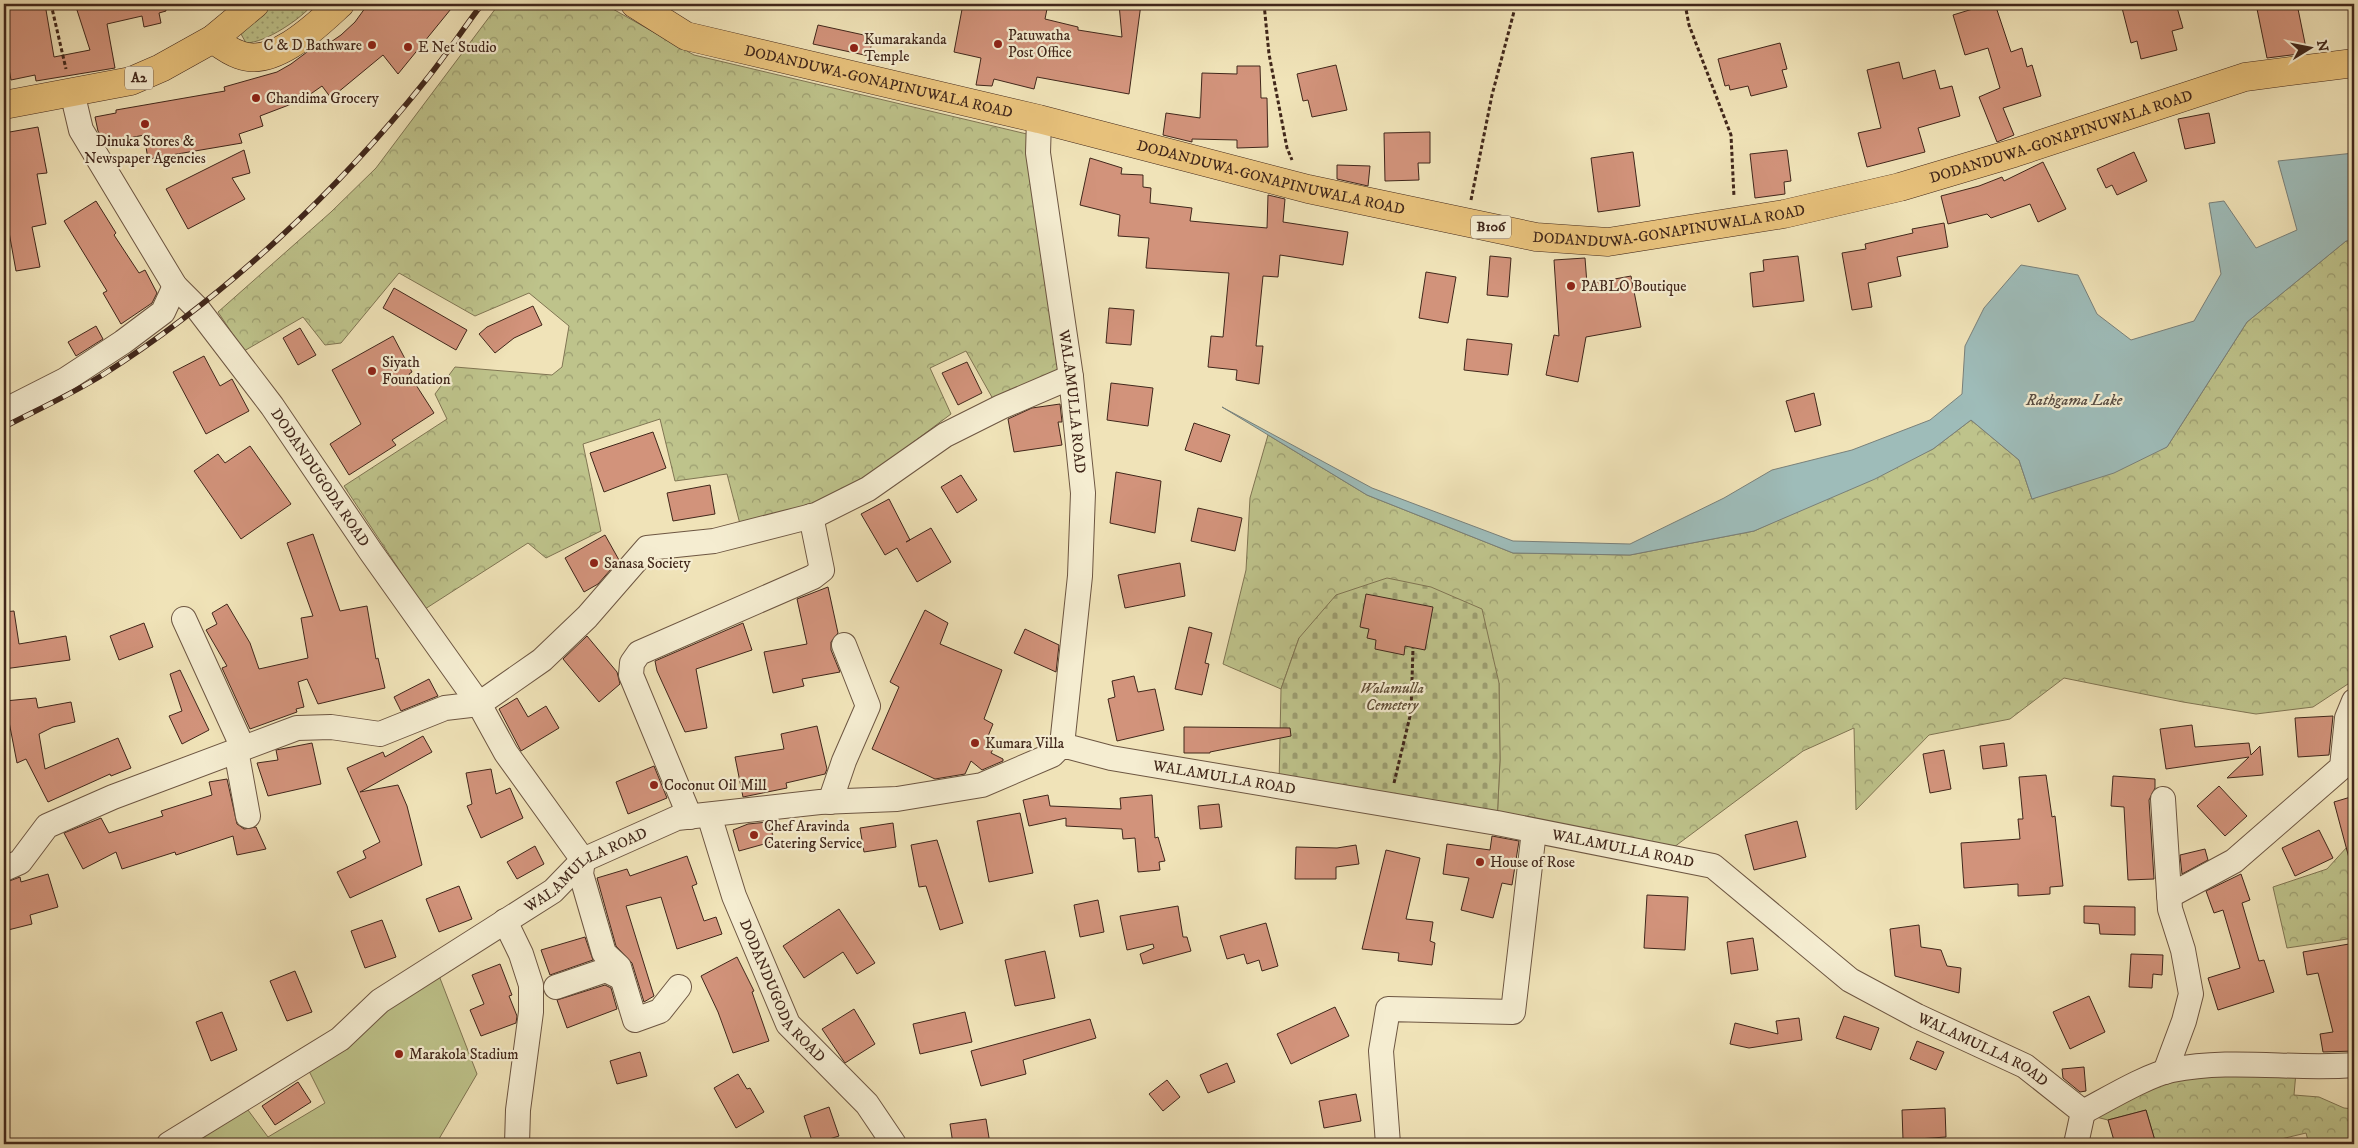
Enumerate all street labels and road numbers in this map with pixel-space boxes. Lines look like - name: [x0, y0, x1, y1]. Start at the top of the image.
- street label: DODANDUWA-GONAPINUWALA ROAD: [742, 41, 1015, 122]
- road number: A2: [125, 66, 153, 90]
- street label: DODANDUWA-GONAPINUWALA ROAD: [1927, 85, 2195, 187]
- street label: DODANDUWA-GONAPINUWALA ROAD: [1135, 135, 1407, 219]
- street label: DODANDUWA-GONAPINUWALA ROAD: [1532, 200, 1807, 252]
- road number: B106: [1471, 216, 1511, 238]
- street label: WALAMULLA ROAD: [1055, 327, 1090, 474]
- street label: DODANDUGODA ROAD: [267, 405, 374, 550]
- street label: WALAMULLA ROAD: [1151, 756, 1297, 798]
- street label: WALAMULLA ROAD: [520, 823, 650, 917]
- street label: WALAMULLA ROAD: [1549, 824, 1696, 872]
- street label: DODANDUGODA ROAD: [735, 916, 830, 1066]
- street label: WALAMULLA ROAD: [1914, 1008, 2052, 1090]

